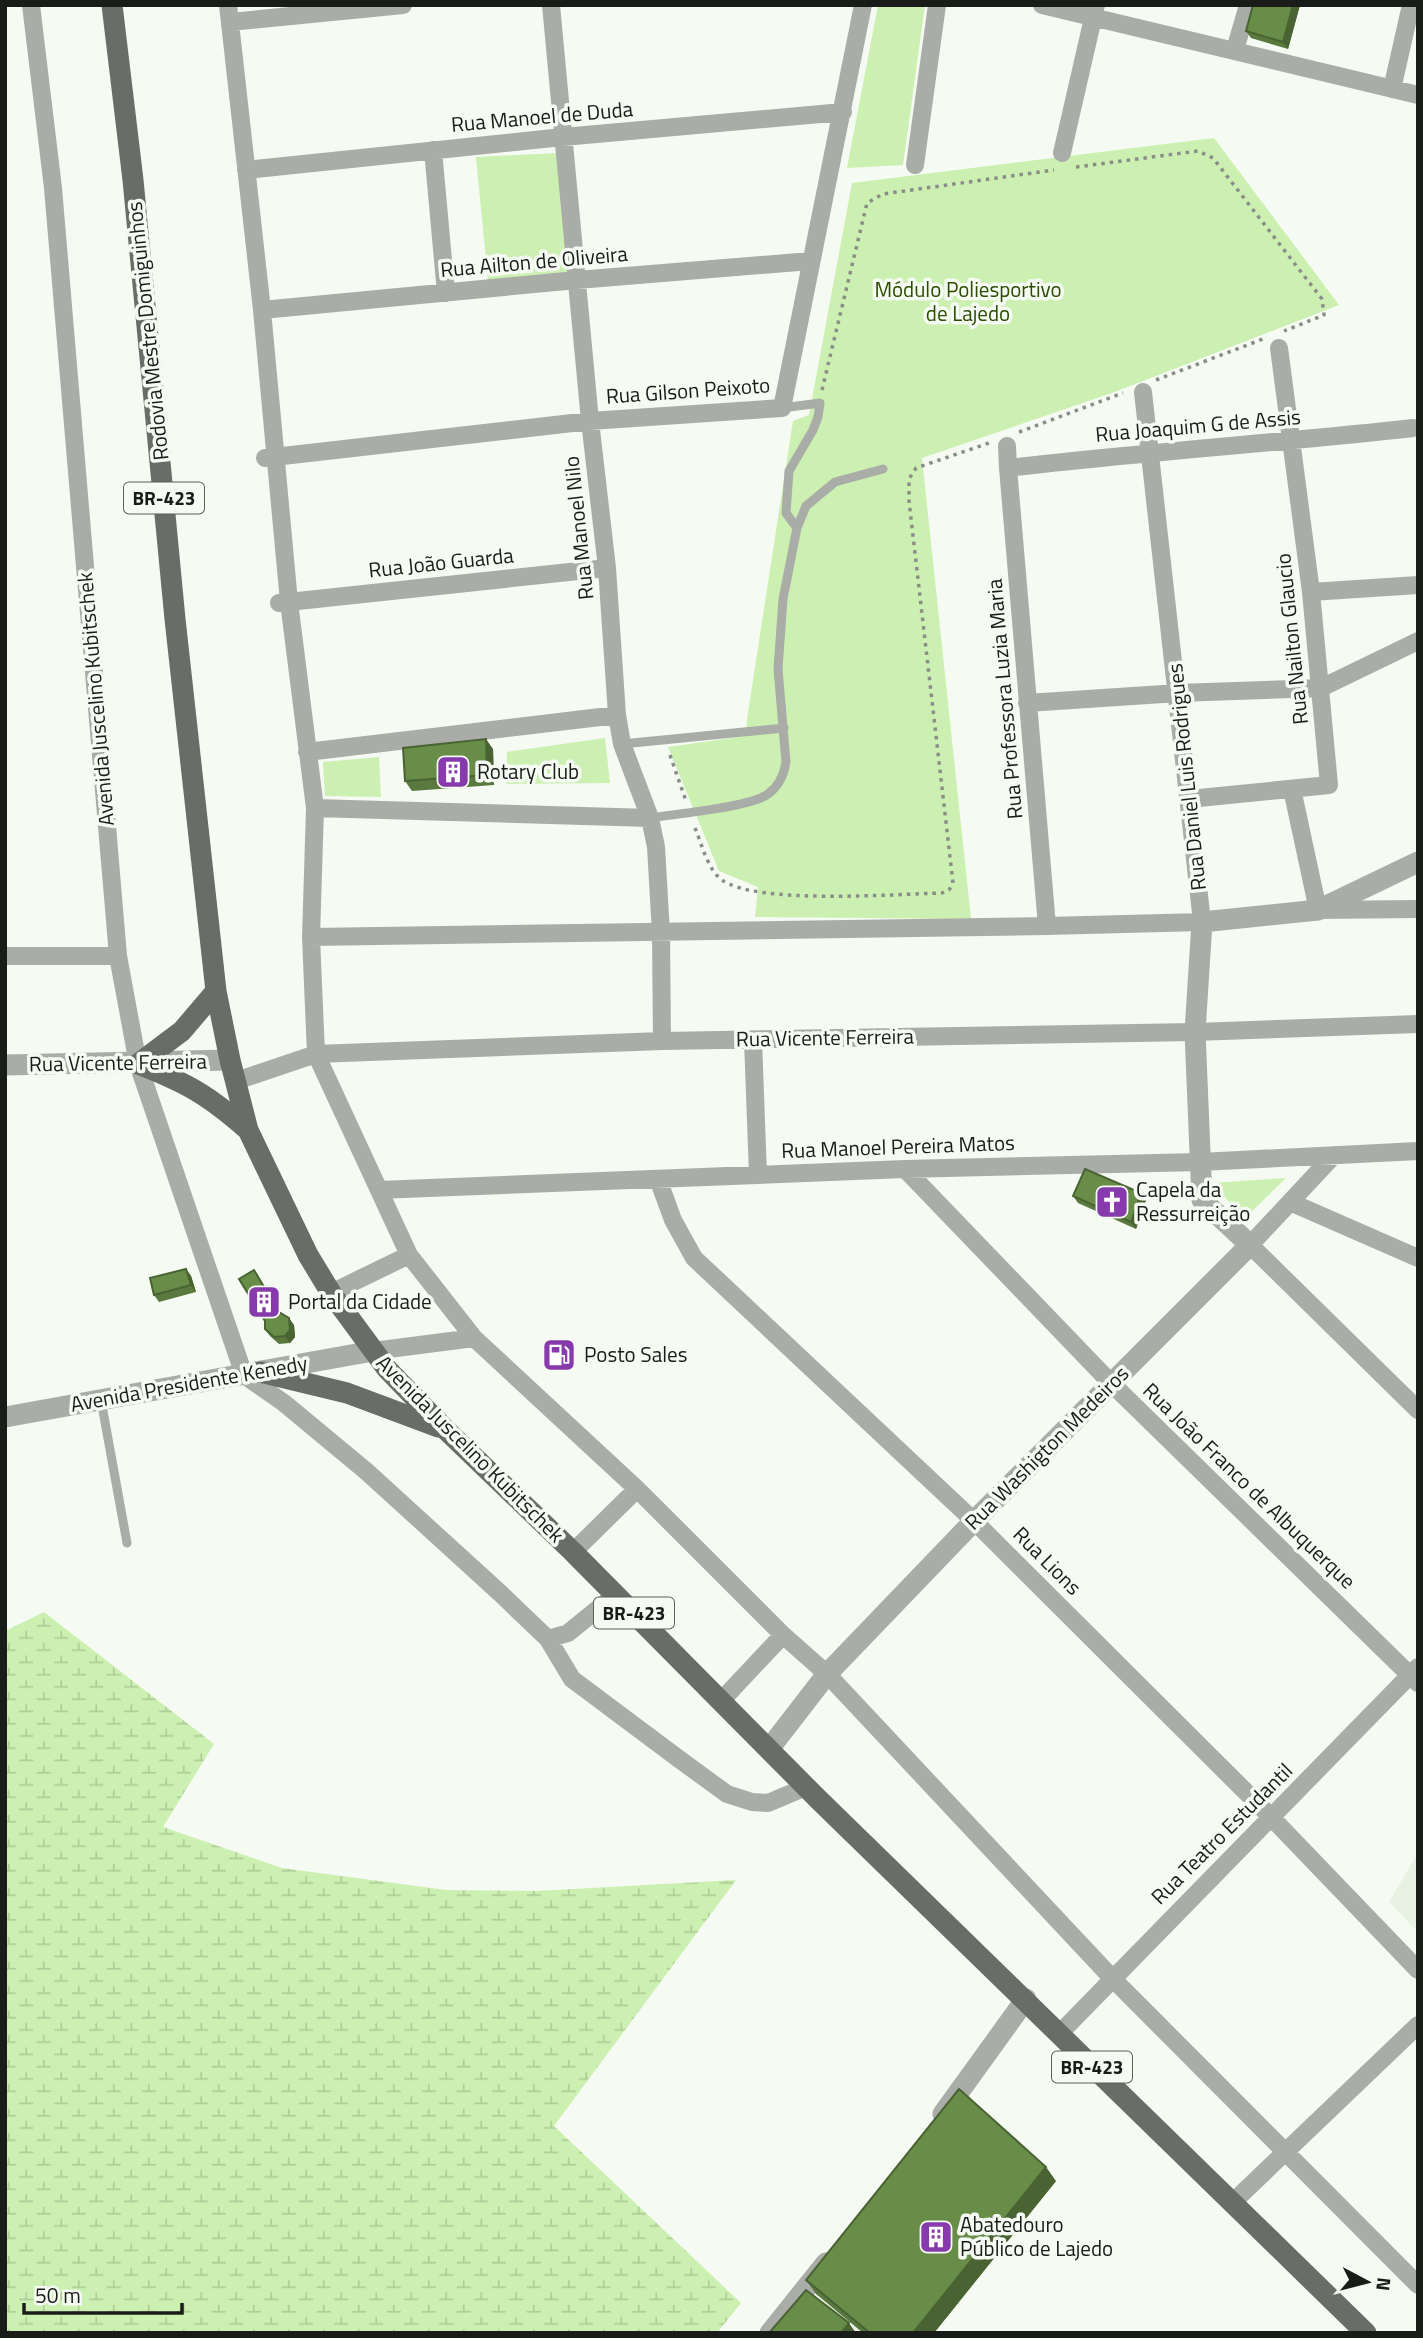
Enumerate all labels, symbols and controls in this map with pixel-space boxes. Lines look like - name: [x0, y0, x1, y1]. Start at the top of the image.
- street label: Rua Manoel de Duda: [450, 92, 635, 140]
- street label: Rodovia Mestre Domiguinhos: [118, 200, 177, 462]
- street label: Rua Ailton de Oliveira: [439, 237, 629, 285]
- park label: Módulo Poliesportivo de Lajedo: [874, 273, 1062, 329]
- street label: Rua Gilson Peixoto: [605, 368, 771, 412]
- street label: Rua Joaquim G de Assis: [1094, 400, 1302, 450]
- street label: Rua Manoel Nilo: [555, 455, 601, 602]
- road number: BR-423: [124, 482, 204, 513]
- street label: Rua João Guarda: [367, 538, 515, 586]
- street label: Rua Nailton Glaucio: [1266, 552, 1316, 726]
- street label: Avenida Juscelino Kubitschek: [68, 571, 122, 827]
- street label: Rua Professora Luzia Maria: [978, 577, 1030, 821]
- street label: Rua Daniel Luis Rodrigues: [1158, 662, 1214, 892]
- building icon: Rotary Club: [434, 753, 472, 791]
- place label: Rotary Club: [477, 755, 579, 787]
- street label: Rua Vicente Ferreira: [736, 1019, 915, 1055]
- street label: Rua Vicente Ferreira: [29, 1044, 208, 1080]
- street label: Rua Manoel Pereira Matos: [781, 1126, 1015, 1166]
- place label: Capela da Ressurreição: [1136, 1173, 1250, 1229]
- church icon: Capela da Ressurreição: [1093, 1183, 1131, 1221]
- building icon: Portal da Cidade: [245, 1283, 283, 1321]
- place label: Portal da Cidade: [288, 1285, 432, 1317]
- fuel station icon: Posto Sales: [540, 1336, 578, 1374]
- place label: Posto Sales: [584, 1338, 687, 1370]
- street label: Avenida Presidente Kenedy: [68, 1346, 310, 1420]
- street label: Avenida Juscelino Kubitschek: [369, 1347, 572, 1550]
- street label: Rua Washigton Medeiros: [957, 1358, 1136, 1537]
- street label: Rua João Franco de Albuquerque: [1136, 1375, 1363, 1596]
- street label: Rua Lions: [1006, 1519, 1089, 1602]
- road number: BR-423: [594, 1597, 674, 1628]
- street label: Rua Teatro Estudantil: [1143, 1755, 1299, 1911]
- road number: BR-423: [1052, 2052, 1132, 2082]
- place label: Abatedouro Público de Lajedo: [960, 2208, 1113, 2264]
- building icon: Abatedouro Público de Lajedo: [917, 2218, 955, 2256]
- north arrow: [1332, 2247, 1402, 2317]
- scale bar: [24, 2272, 182, 2316]
- text: N: [1369, 2276, 1400, 2292]
- text: 50 m: [35, 2279, 81, 2311]

